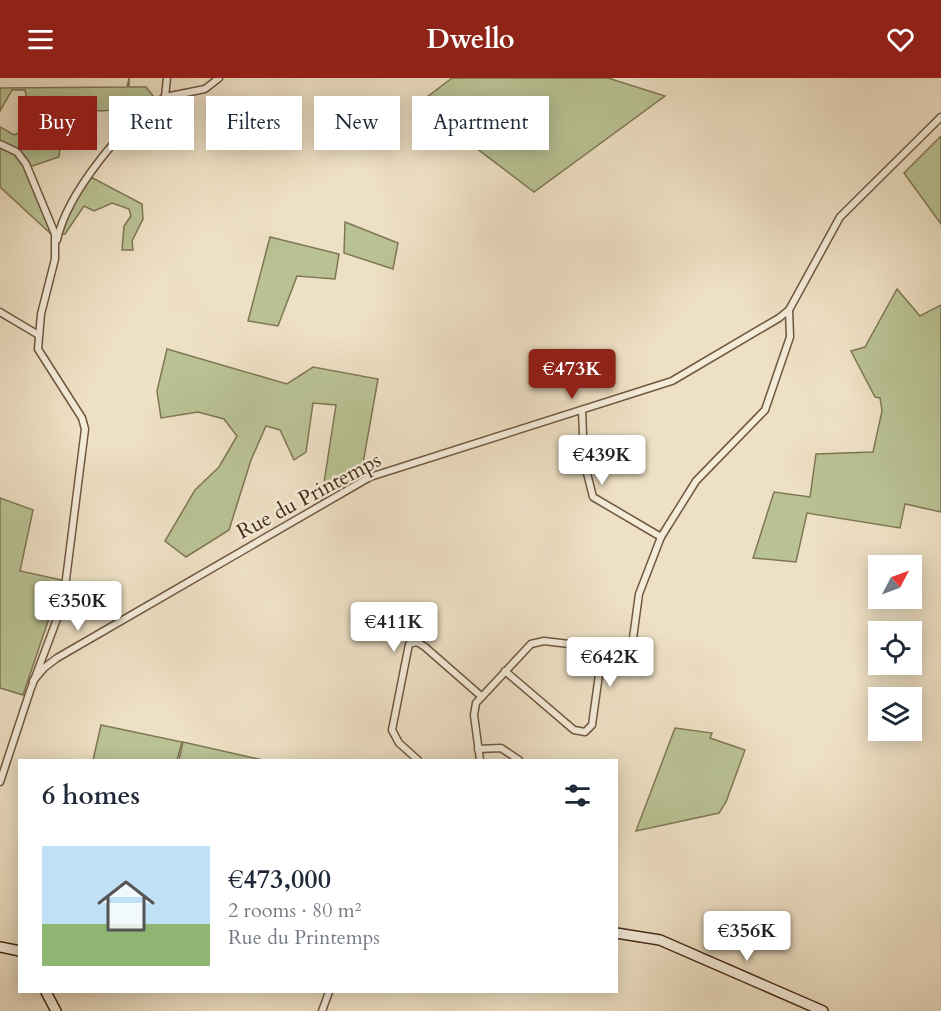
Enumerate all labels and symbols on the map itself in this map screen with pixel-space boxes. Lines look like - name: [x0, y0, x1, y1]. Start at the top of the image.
- pin: €473K: [530, 349, 614, 400]
- pin: €439K: [560, 435, 644, 486]
- street label: Rue du Printemps: [232, 446, 386, 546]
- north arrow: [868, 555, 922, 609]
- pin: €350K: [36, 581, 120, 632]
- pin: €411K: [352, 602, 436, 653]
- pin: €642K: [568, 637, 652, 688]
- pin: €356K: [705, 911, 789, 962]

